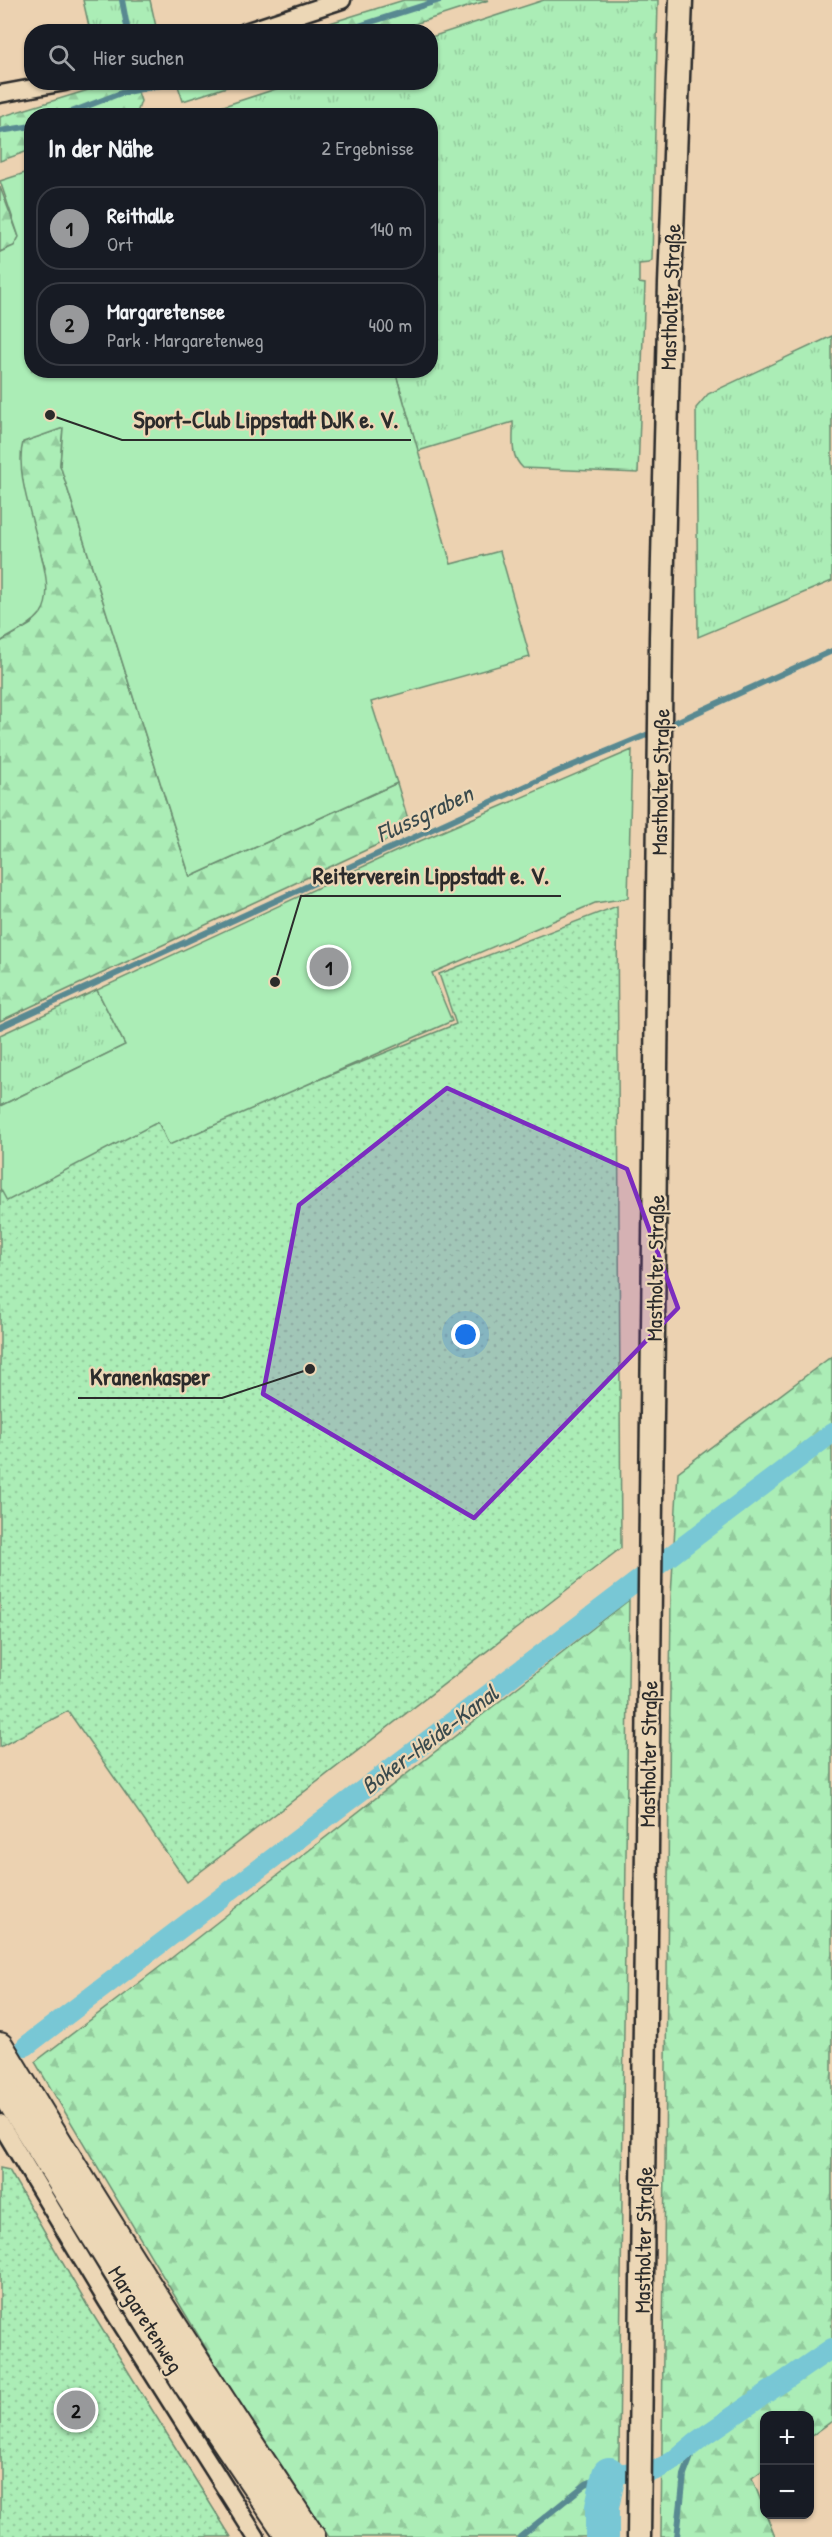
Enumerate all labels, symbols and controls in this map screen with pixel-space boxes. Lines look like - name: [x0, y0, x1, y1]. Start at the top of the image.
- search box: [24, 24, 438, 90]
- icon: search: [45, 41, 78, 74]
- text: Hier suchen: [93, 42, 184, 72]
- text: In der Nähe: [48, 130, 154, 165]
- text: 2 Ergebnisse: [322, 134, 414, 161]
- text: Reithalle: [107, 200, 174, 230]
- text: 1: [66, 215, 73, 242]
- text: 140 m: [370, 215, 412, 242]
- street label: Mastholter Straße: [652, 223, 688, 371]
- text: Ort: [107, 230, 133, 257]
- text: Margaretensee: [107, 296, 225, 326]
- text: 2: [65, 311, 74, 338]
- text: 400 m: [368, 311, 412, 338]
- text: Park · Margaretenweg: [107, 326, 264, 353]
- callout: Sport-Club Lippstadt DJK e. V.: [122, 398, 411, 440]
- text: Sport-Club Lippstadt DJK e. V.: [134, 403, 398, 436]
- street label: Mastholter Straße: [644, 708, 676, 856]
- water label: Flussgraben: [371, 776, 480, 850]
- callout: Reiterverein Lippstadt e. V.: [301, 854, 561, 896]
- text: Reiterverein Lippstadt e. V.: [313, 859, 549, 892]
- pin: 1: [310, 944, 348, 990]
- street label: Mastholter Straße: [639, 1194, 671, 1342]
- your location: [451, 1320, 480, 1349]
- callout: Kranenkasper: [78, 1356, 222, 1398]
- text: Kranenkasper: [90, 1360, 211, 1393]
- water label: Boker-Heide-Kanal: [354, 1676, 505, 1801]
- street label: Mastholter Straße: [632, 1680, 664, 1828]
- street label: Mastholter Straße: [627, 2166, 659, 2314]
- street label: Margaretenweg: [101, 2260, 191, 2378]
- pin: 2: [56, 2388, 96, 2432]
- map controls: [760, 2411, 814, 2519]
- button: +: [760, 2411, 814, 2465]
- button: −: [760, 2465, 814, 2519]

